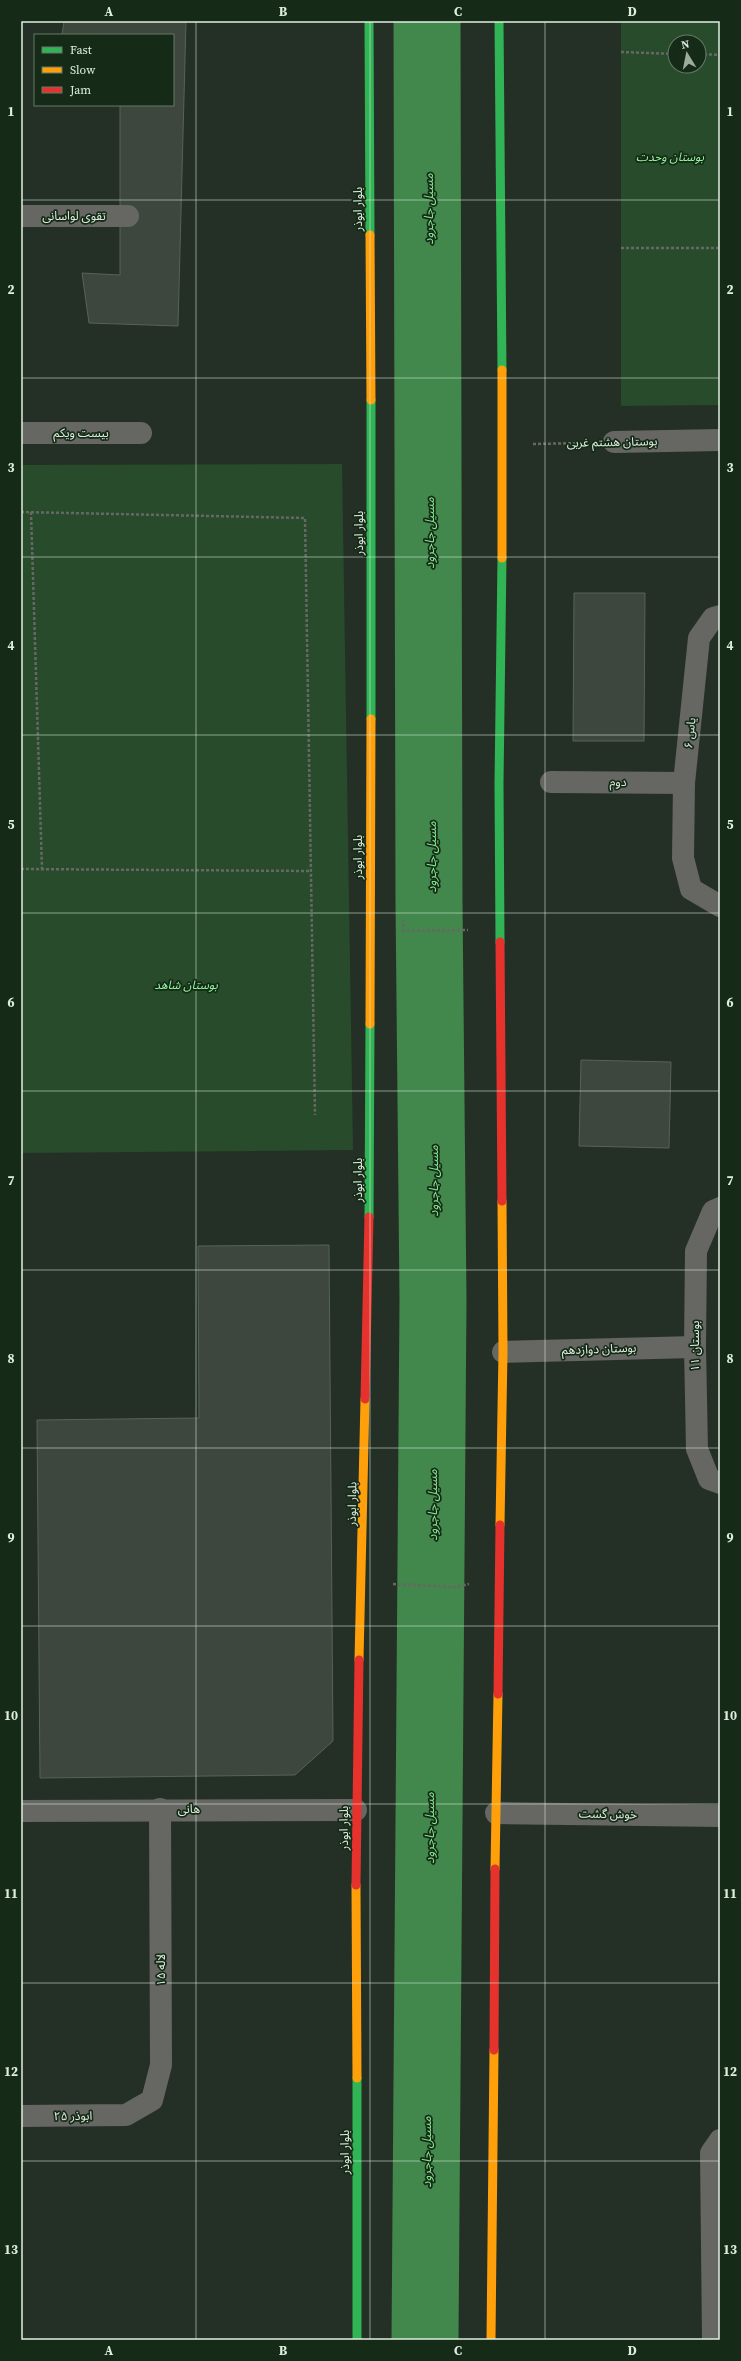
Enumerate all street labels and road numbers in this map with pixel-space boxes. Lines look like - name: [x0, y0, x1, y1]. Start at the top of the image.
- street label: بلوار ابوذر: [350, 187, 366, 232]
- street label: تقوی لواسانی: [42, 208, 106, 224]
- street label: بیست ویکم: [53, 425, 109, 442]
- street label: بوستان هشتم غربی: [566, 433, 658, 452]
- street label: بلوار ابوذر: [351, 511, 367, 556]
- street label: یاس ۶: [680, 717, 700, 749]
- street label: دوم: [609, 774, 627, 791]
- street label: بلوار ابوذر: [350, 835, 366, 880]
- street label: بلوار ابوذر: [350, 1158, 366, 1203]
- street label: بوستان ۱۱: [687, 1320, 703, 1372]
- street label: بوستان دوازدهم: [561, 1340, 637, 1359]
- street label: بلوار ابوذر: [344, 1482, 360, 1527]
- street label: هانی: [178, 1801, 200, 1817]
- street label: خوش گشت: [579, 1805, 637, 1823]
- street label: بلوار ابوذر: [336, 1806, 352, 1851]
- street label: لاله ۱۵: [153, 1954, 169, 1986]
- street label: ابوذر ۲۵: [54, 2108, 92, 2124]
- street label: بلوار ابوذر: [337, 2130, 353, 2175]

